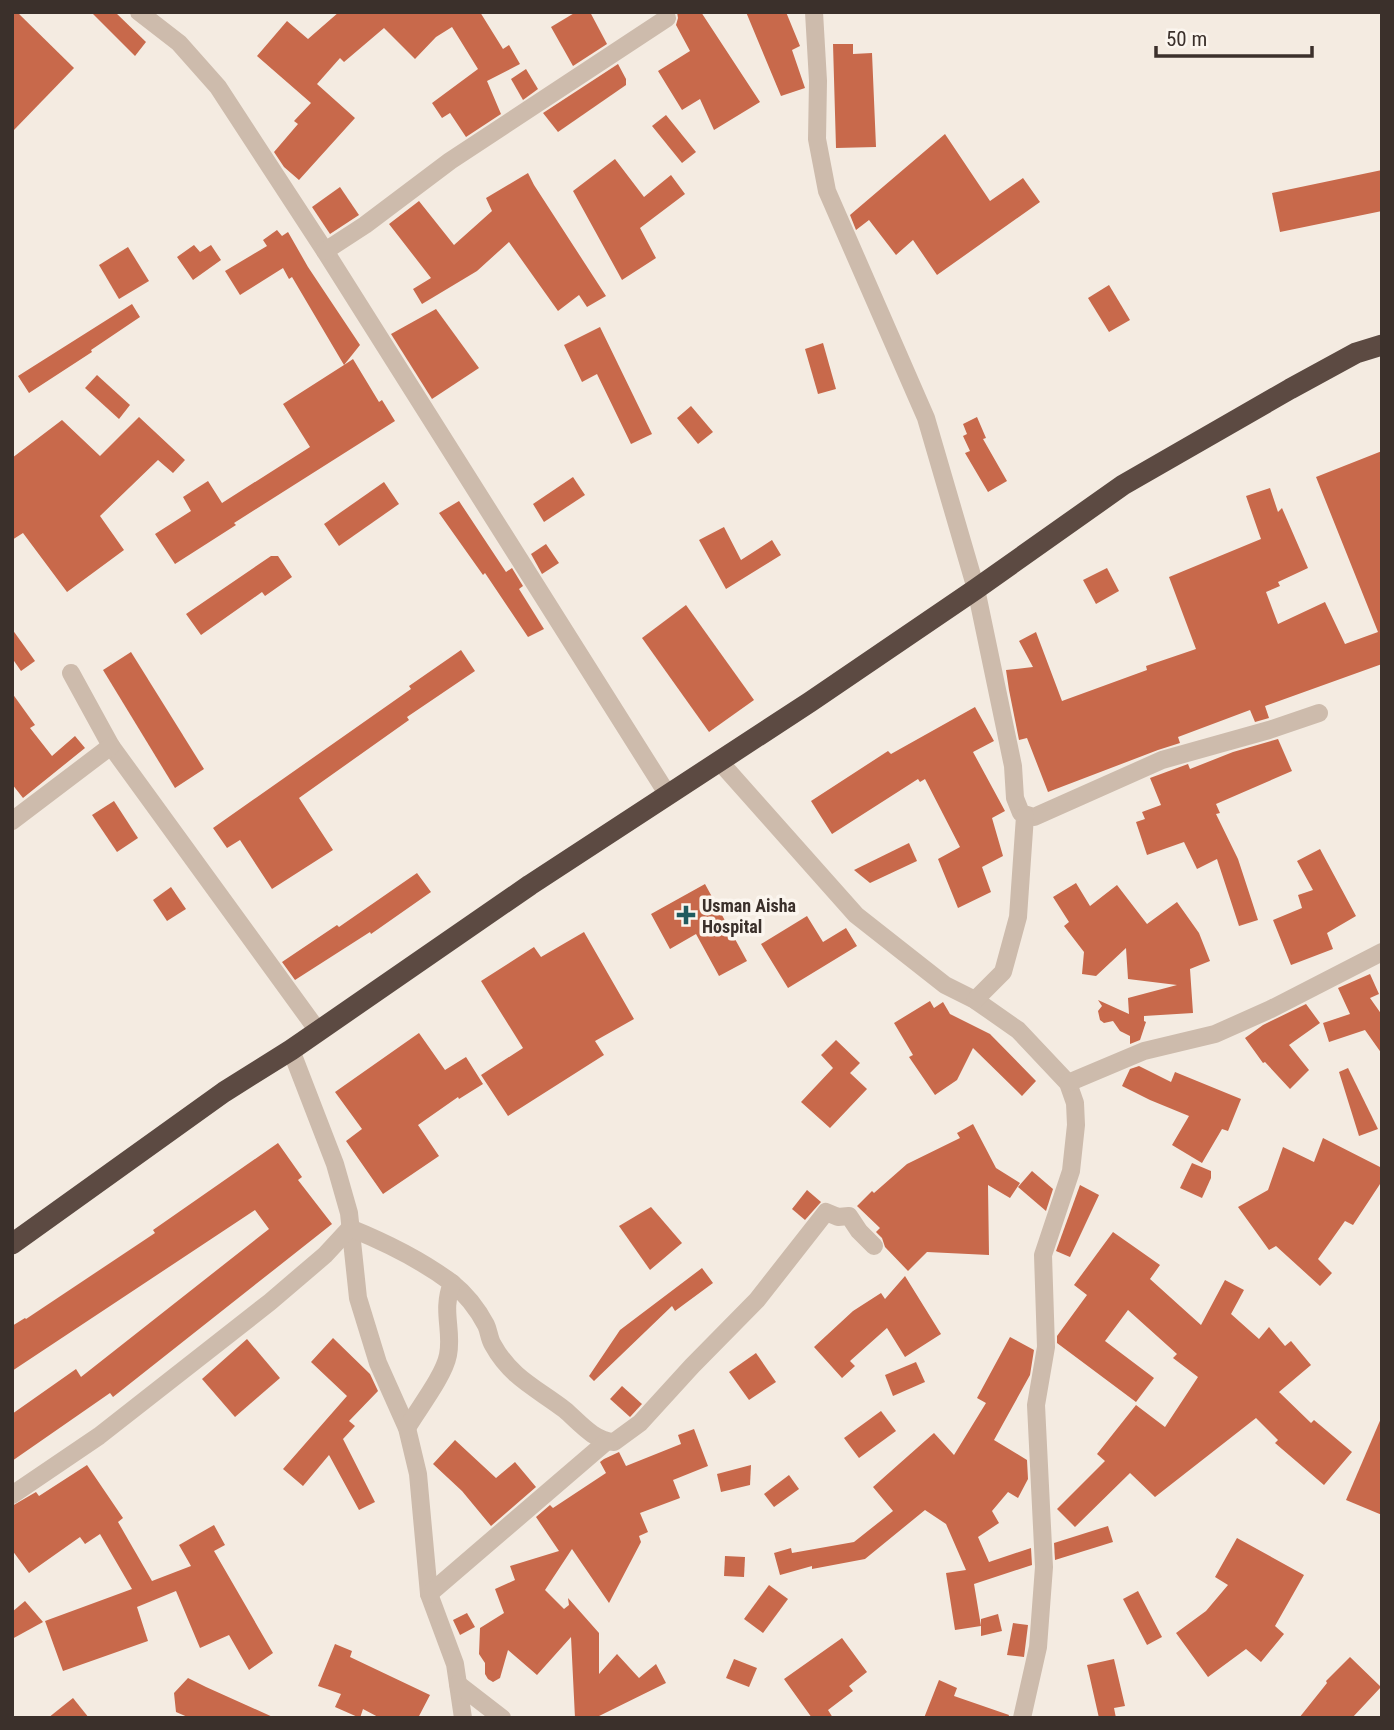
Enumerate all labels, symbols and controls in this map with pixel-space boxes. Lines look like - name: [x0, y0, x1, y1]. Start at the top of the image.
- scale bar: [1156, 14, 1312, 58]
- text: 50 m: [1166, 27, 1207, 51]
- place label: Usman Aisha Hospital: [702, 895, 796, 937]
- marker: Usman Aisha Hospital: [676, 905, 696, 925]

